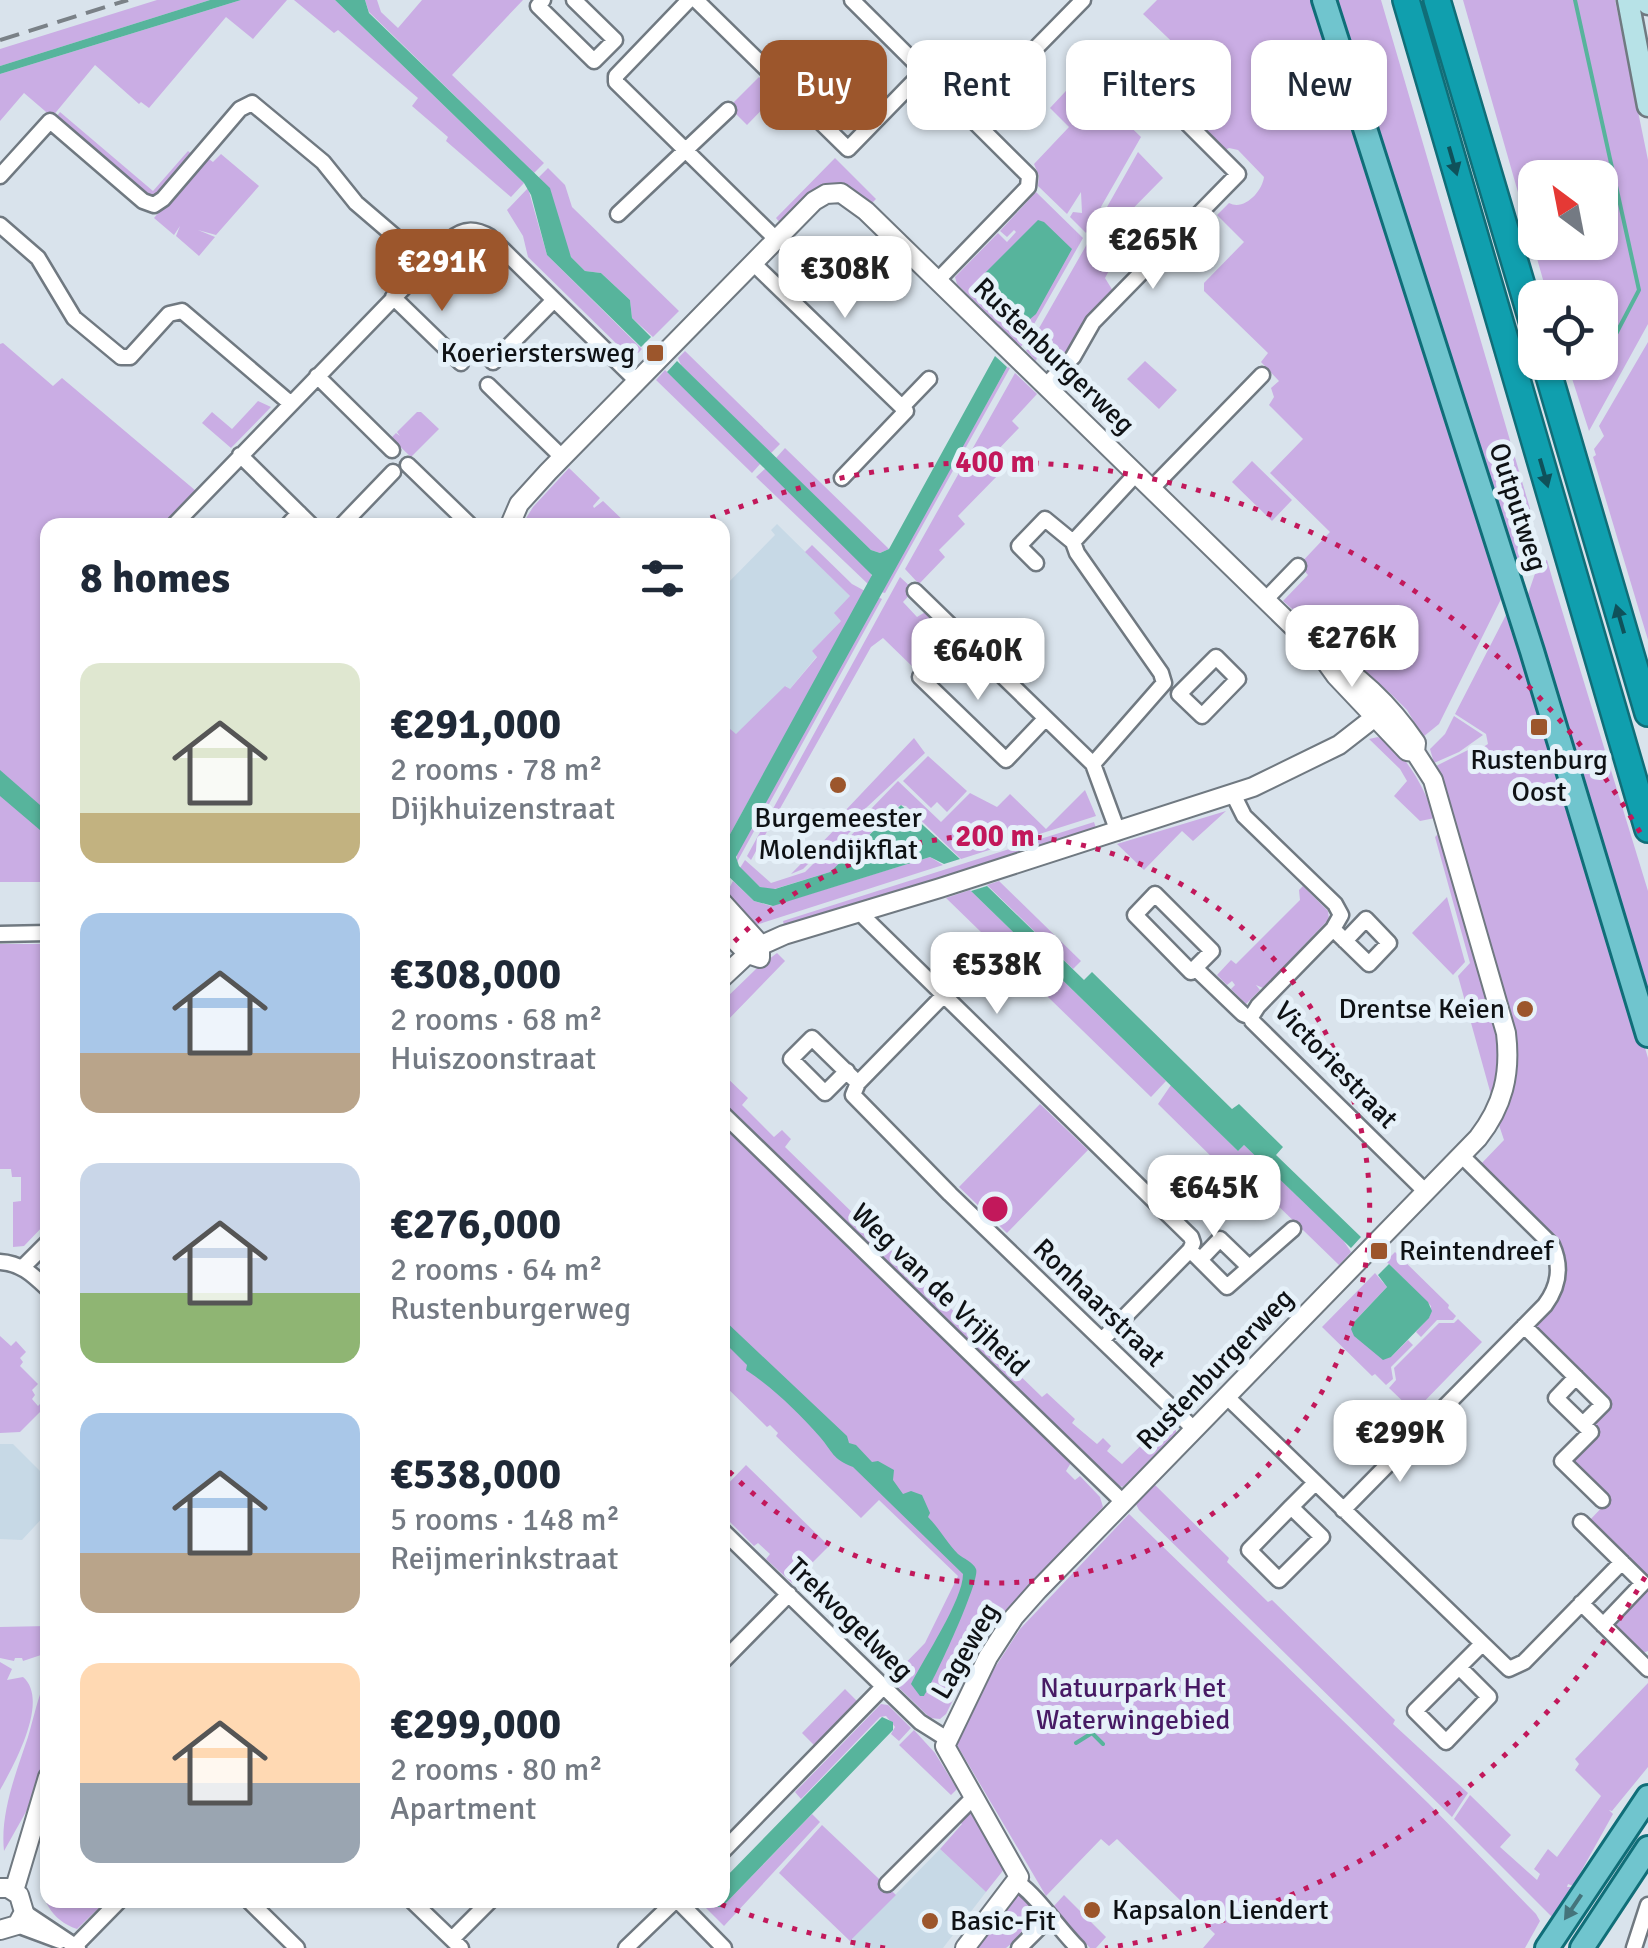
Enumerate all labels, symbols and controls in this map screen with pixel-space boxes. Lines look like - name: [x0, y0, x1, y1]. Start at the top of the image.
- chip: Buy: [760, 40, 887, 130]
- chip: Rent: [907, 40, 1046, 130]
- chip: Filters: [1066, 40, 1231, 130]
- chip: New: [1251, 40, 1387, 130]
- one-way arrow: [1446, 146, 1461, 177]
- north arrow: [1518, 160, 1618, 260]
- map controls: [1518, 160, 1618, 380]
- pin: €265K: [1083, 207, 1223, 292]
- text: €265K: [1109, 220, 1197, 259]
- pin: €291K: [372, 229, 512, 314]
- pin: €308K: [775, 236, 915, 321]
- text: €291K: [398, 242, 486, 281]
- text: €308K: [801, 249, 889, 288]
- street label: Rustenburgerweg: [966, 270, 1142, 442]
- button: locate: [1518, 280, 1618, 380]
- place label: Koerierstersweg: [441, 336, 635, 370]
- marker: Koerierstersweg: [644, 342, 666, 364]
- street label: Outputweg: [1481, 439, 1555, 575]
- text: 400 m: [955, 444, 1035, 481]
- one-way arrow: [1537, 458, 1552, 489]
- icon: filters: [635, 551, 690, 606]
- text: 8 homes: [80, 553, 230, 604]
- one-way arrow: [1612, 604, 1627, 634]
- pin: €276K: [1282, 605, 1422, 690]
- pin: €640K: [908, 618, 1048, 703]
- text: €276K: [1308, 618, 1396, 657]
- text: €640K: [934, 631, 1022, 670]
- text: €291,000: [390, 699, 561, 750]
- icon: home: [160, 703, 280, 823]
- marker: Rustenburg Oost: [1528, 716, 1550, 738]
- place label: Rustenburg Oost: [1470, 743, 1608, 809]
- text: 2 rooms · 78 m²: [390, 750, 603, 789]
- marker: Burgemeester Molendijkflat: [827, 774, 849, 796]
- text: Dijkhuizenstraat: [390, 789, 615, 828]
- place label: Burgemeester Molendijkflat: [754, 801, 922, 867]
- text: 200 m: [955, 818, 1035, 855]
- pin: €538K: [927, 932, 1067, 1017]
- text: €538K: [953, 945, 1041, 984]
- text: €308,000: [390, 949, 561, 1000]
- icon: home: [160, 953, 280, 1073]
- place label: Drentse Keien: [1338, 992, 1505, 1026]
- street label: Victoriestraat: [1267, 994, 1405, 1136]
- marker: Drentse Keien: [1514, 998, 1536, 1020]
- text: 2 rooms · 68 m²: [390, 1000, 603, 1039]
- text: Huiszoonstraat: [390, 1039, 596, 1078]
- pin: €645K: [1144, 1155, 1284, 1240]
- text: €645K: [1170, 1168, 1258, 1207]
- centre of rings: [977, 1191, 1013, 1227]
- street label: Weg van de Vrijheid: [844, 1196, 1036, 1384]
- text: €276,000: [390, 1199, 561, 1250]
- icon: home: [160, 1203, 280, 1323]
- street label: Ronhaarstraat: [1026, 1232, 1172, 1375]
- place label: Reintendreef: [1399, 1234, 1555, 1268]
- marker: Reintendreef: [1368, 1240, 1390, 1262]
- text: 2 rooms · 64 m²: [390, 1250, 603, 1289]
- street label: Rustenburgerweg: [1129, 1281, 1301, 1457]
- text: Rustenburgerweg: [390, 1289, 631, 1328]
- pin: €299K: [1330, 1400, 1470, 1485]
- text: €299K: [1356, 1413, 1444, 1452]
- text: €538,000: [390, 1449, 561, 1500]
- icon: home: [160, 1453, 280, 1573]
- text: 5 rooms · 148 m²: [390, 1500, 620, 1539]
- text: Reijmerinkstraat: [390, 1539, 618, 1578]
- street label: Trekvogelweg: [780, 1550, 920, 1688]
- street label: Lageweg: [924, 1597, 1006, 1705]
- park label: Natuurpark Het Waterwingebied: [1036, 1671, 1230, 1737]
- text: €299,000: [390, 1699, 561, 1750]
- icon: home: [160, 1703, 280, 1823]
- text: 2 rooms · 80 m²: [390, 1750, 603, 1789]
- text: Apartment: [390, 1789, 537, 1828]
- place label: Kapsalon Liendert: [1112, 1893, 1329, 1927]
- one-way arrow: [1565, 1894, 1583, 1921]
- marker: Kapsalon Liendert: [1081, 1899, 1103, 1921]
- place label: Basic-Fit: [950, 1904, 1056, 1938]
- marker: Basic-Fit: [919, 1910, 941, 1932]

